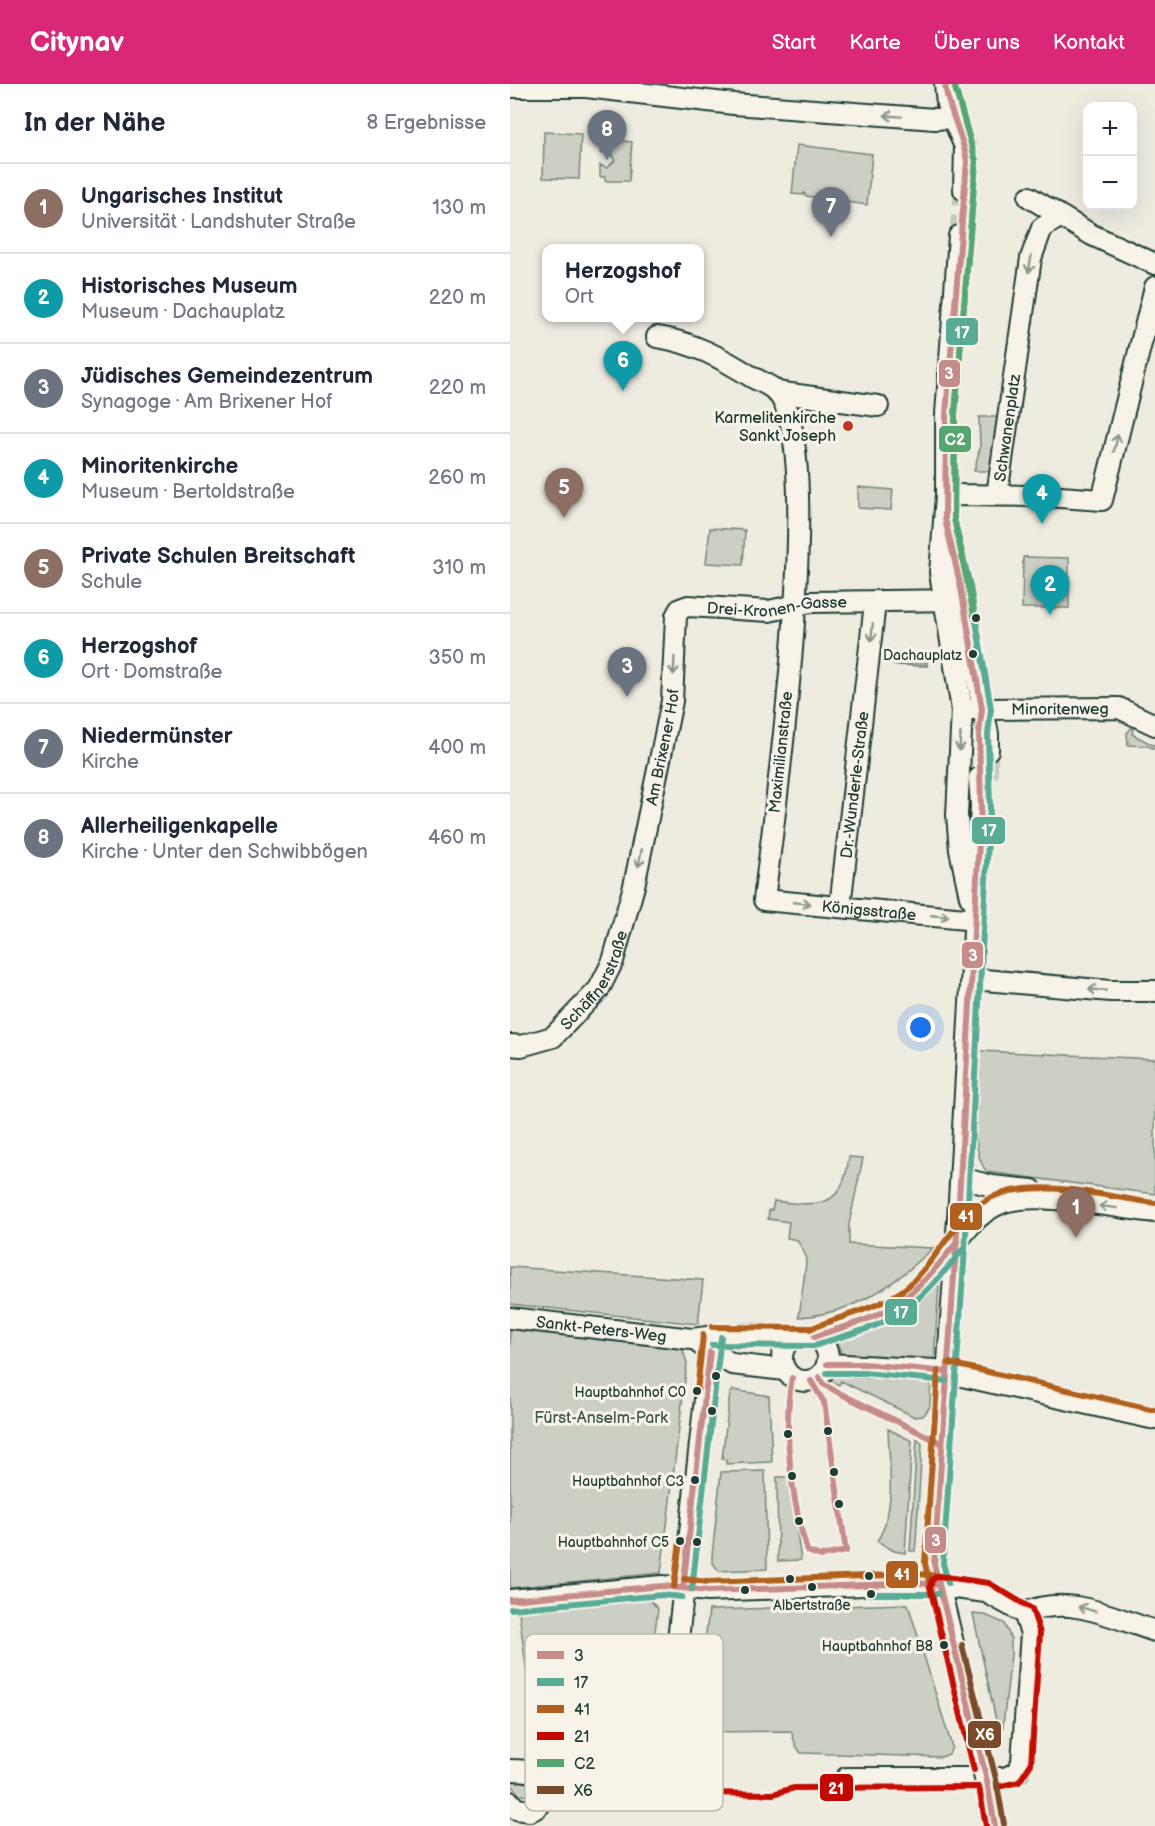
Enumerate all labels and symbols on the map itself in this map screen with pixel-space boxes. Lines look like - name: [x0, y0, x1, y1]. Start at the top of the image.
- pin: 8: [588, 110, 626, 160]
- one-way arrow: [884, 110, 904, 121]
- pin: 7: [812, 188, 850, 237]
- one-way arrow: [1024, 253, 1035, 273]
- line badge: 17: [945, 317, 979, 346]
- text: 17: [954, 324, 970, 343]
- pin: 6: [604, 342, 642, 391]
- line badge: 3: [938, 359, 961, 388]
- text: 3: [944, 365, 954, 384]
- street label: Schwanenplatz: [991, 372, 1025, 483]
- place label: Karmelitenkirche Sankt Joseph: [714, 409, 837, 446]
- marker: Karmelitenkirche Sankt Joseph: [841, 419, 855, 433]
- line badge: C2: [938, 425, 972, 453]
- text: C2: [945, 431, 966, 450]
- one-way arrow: [1110, 434, 1122, 453]
- pin: 5: [544, 468, 584, 518]
- pin: 4: [1022, 474, 1062, 524]
- pin: 2: [1030, 566, 1070, 615]
- street label: Drei-Kronen-Gasse: [706, 594, 847, 622]
- unlabelled marker: [970, 612, 982, 624]
- one-way arrow: [866, 622, 877, 642]
- place label: Dachauplatz: [883, 647, 962, 664]
- pin: 3: [608, 648, 646, 697]
- marker: Dachauplatz: [967, 648, 979, 660]
- one-way arrow: [669, 656, 680, 676]
- street label: Am Brixener Hof: [643, 688, 684, 807]
- street label: Maximilianstraße: [766, 690, 797, 814]
- street label: Minoritenweg: [1011, 700, 1109, 720]
- street label: Dr.-Wunderle-Straße: [838, 710, 874, 860]
- one-way arrow: [954, 732, 965, 752]
- line badge: 17: [971, 816, 1006, 845]
- text: 17: [981, 822, 997, 841]
- one-way arrow: [634, 847, 645, 867]
- street label: Königsstraße: [821, 897, 917, 925]
- one-way arrow: [791, 898, 811, 909]
- one-way arrow: [929, 911, 949, 922]
- street label: Schäffnerstraße: [557, 928, 632, 1034]
- line badge: 3: [961, 941, 984, 969]
- text: 3: [968, 947, 978, 966]
- one-way arrow: [1087, 985, 1107, 996]
- your location: [906, 1013, 935, 1042]
- pin: 1: [1056, 1188, 1096, 1238]
- one-way arrow: [1099, 1201, 1119, 1212]
- line badge: 41: [949, 1202, 983, 1231]
- text: 41: [958, 1208, 974, 1227]
- line badge: 17: [884, 1298, 918, 1326]
- text: 17: [893, 1304, 909, 1323]
- street label: Sankt-Peters-Weg: [535, 1313, 668, 1347]
- unlabelled marker: [710, 1370, 722, 1382]
- place label: Hauptbahnhof C0: [574, 1384, 686, 1401]
- marker: Hauptbahnhof C0: [691, 1385, 703, 1397]
- unlabelled marker: [706, 1405, 718, 1417]
- park label: Fürst-Anselm-Park: [534, 1409, 668, 1428]
- unlabelled marker: [822, 1425, 834, 1437]
- unlabelled marker: [782, 1428, 794, 1440]
- unlabelled marker: [828, 1466, 840, 1478]
- unlabelled marker: [786, 1470, 798, 1482]
- place label: Hauptbahnhof C3: [572, 1473, 684, 1490]
- marker: Hauptbahnhof C3: [689, 1474, 701, 1486]
- unlabelled marker: [833, 1498, 845, 1510]
- unlabelled marker: [793, 1515, 805, 1527]
- line badge: 3: [924, 1526, 947, 1554]
- text: 3: [931, 1532, 941, 1551]
- place label: Hauptbahnhof C5: [558, 1534, 669, 1551]
- marker: Hauptbahnhof C5: [674, 1535, 686, 1547]
- unlabelled marker: [691, 1536, 703, 1548]
- line badge: 41: [885, 1560, 919, 1589]
- text: 41: [894, 1566, 910, 1585]
- unlabelled marker: [863, 1570, 875, 1582]
- unlabelled marker: [784, 1573, 796, 1585]
- marker: Albertstraße: [806, 1581, 818, 1593]
- unlabelled marker: [739, 1584, 751, 1596]
- unlabelled marker: [865, 1588, 877, 1600]
- place label: Albertstraße: [773, 1597, 851, 1614]
- one-way arrow: [1078, 1603, 1097, 1614]
- legend: [525, 1634, 723, 1811]
- place label: Hauptbahnhof B8: [822, 1638, 933, 1655]
- marker: Hauptbahnhof B8: [938, 1639, 950, 1651]
- text: 3: [574, 1647, 584, 1666]
- text: 17: [574, 1674, 588, 1693]
- text: 41: [574, 1701, 590, 1720]
- line badge: X6: [967, 1720, 1002, 1749]
- text: X6: [975, 1726, 995, 1745]
- text: 21: [574, 1728, 589, 1747]
- text: C2: [574, 1755, 595, 1774]
- line badge: 21: [819, 1773, 854, 1802]
- text: 21: [828, 1780, 844, 1799]
- text: X6: [573, 1782, 593, 1801]

